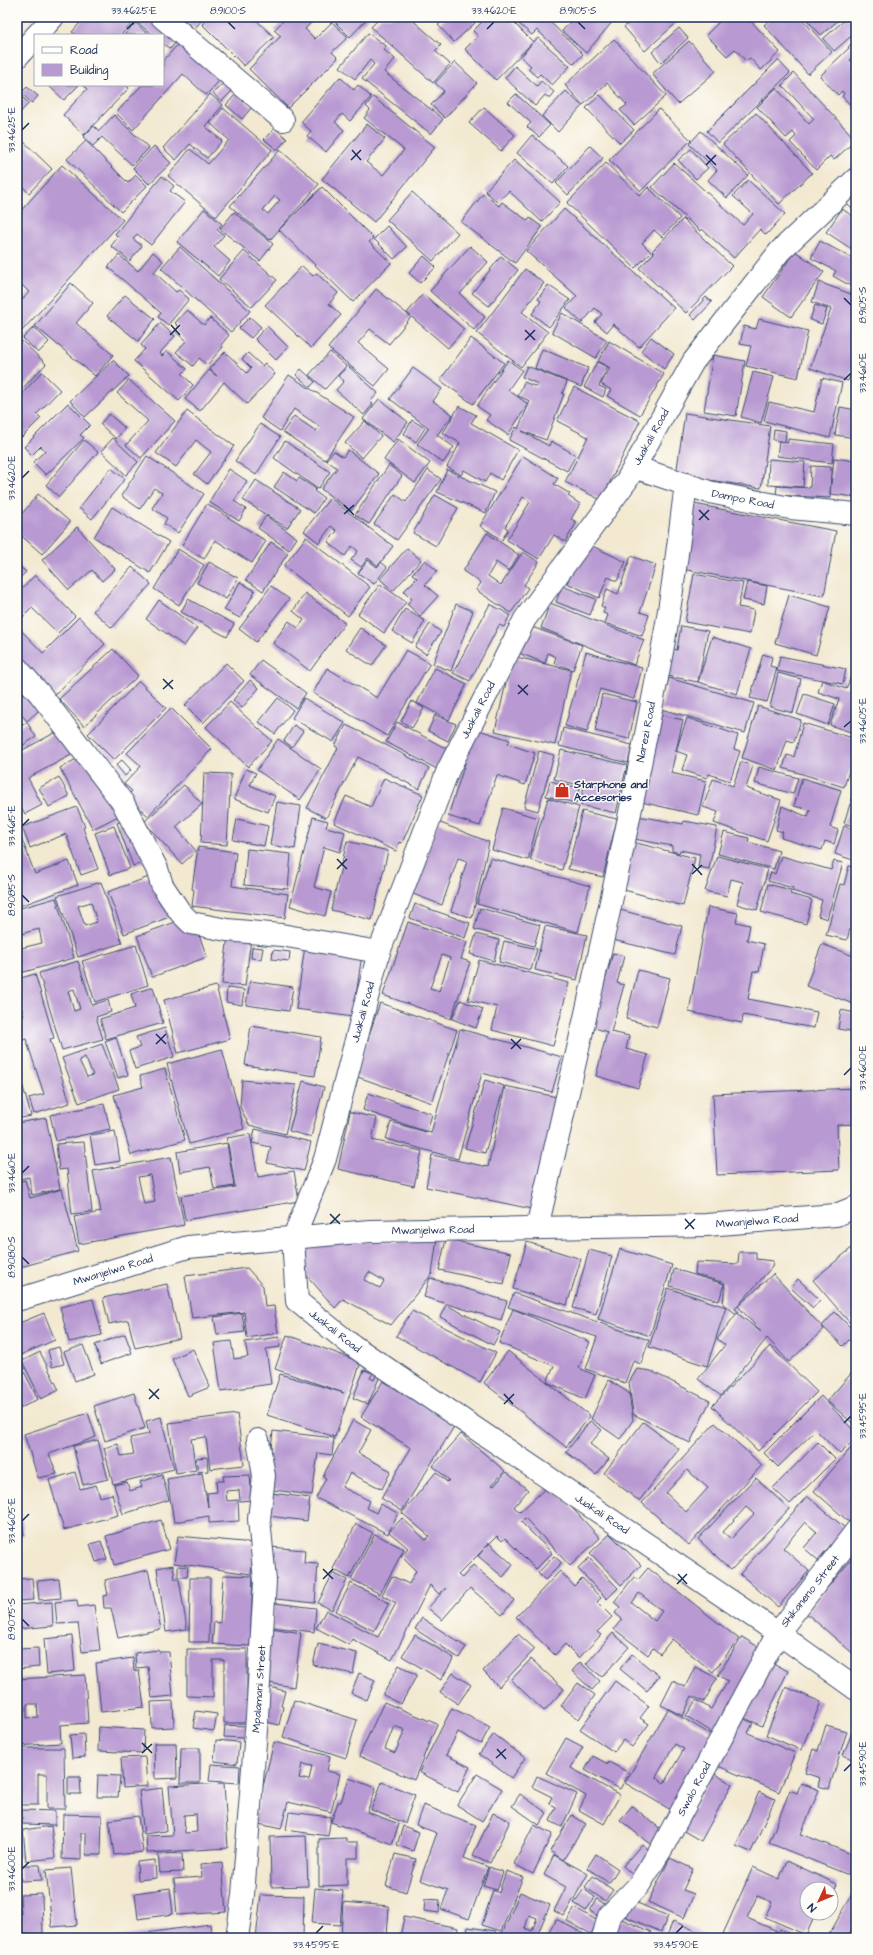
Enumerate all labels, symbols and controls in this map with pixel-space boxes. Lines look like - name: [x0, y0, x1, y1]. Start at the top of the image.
- text: 33.4625°E: [111, 4, 157, 18]
- text: 8.9100°S: [210, 4, 247, 18]
- text: 33.4620°E: [472, 4, 516, 18]
- text: 8.9105°S: [560, 4, 597, 18]
- legend: [34, 34, 164, 86]
- text: Road: [70, 42, 98, 59]
- text: Building: [70, 62, 108, 80]
- text: 33.4625°E: [5, 107, 19, 153]
- text: 8.9105°S: [856, 286, 870, 323]
- text: 33.4610°E: [856, 353, 870, 393]
- street label: Juakali Road: [629, 406, 673, 468]
- text: 33.4620°E: [5, 456, 19, 500]
- street label: Dampo Road: [711, 486, 776, 512]
- street label: Juakali Road: [457, 678, 499, 741]
- text: 33.4605°E: [856, 698, 870, 744]
- street label: Narezi Road: [633, 700, 659, 764]
- place label: Starphone and Accesories: [573, 777, 648, 805]
- shop icon: Starphone and Accesories: [553, 781, 571, 799]
- text: 33.4615°E: [5, 805, 19, 847]
- text: 8.9085°S: [5, 873, 19, 916]
- street label: Juakali Road: [348, 980, 378, 1044]
- text: 33.4600°E: [856, 1045, 870, 1091]
- text: 33.4610°E: [5, 1153, 19, 1193]
- street label: Mwanjelwa Road: [715, 1211, 799, 1231]
- street label: Mwanjelwa Road: [391, 1222, 475, 1238]
- text: 8.9080°S: [5, 1236, 19, 1278]
- street label: Mwanjelwa Road: [71, 1251, 155, 1289]
- street label: Juakali Road: [306, 1306, 364, 1356]
- text: 33.4595°E: [856, 1393, 870, 1439]
- street label: Juakali Road: [572, 1490, 632, 1538]
- text: 33.4605°E: [5, 1498, 19, 1544]
- street label: Shikaneno Street: [777, 1551, 843, 1630]
- text: 8.9075°S: [5, 1598, 19, 1640]
- street label: Mpalamani Street: [248, 1644, 270, 1733]
- text: 33.4590°E: [856, 1741, 870, 1787]
- street label: Swalo Road: [673, 1759, 715, 1819]
- text: 33.4600°E: [5, 1846, 19, 1892]
- north arrow: [799, 1881, 839, 1921]
- text: N: [804, 1900, 820, 1915]
- text: 33.4595°E: [293, 1938, 339, 1952]
- text: 33.4590°E: [653, 1938, 699, 1952]

